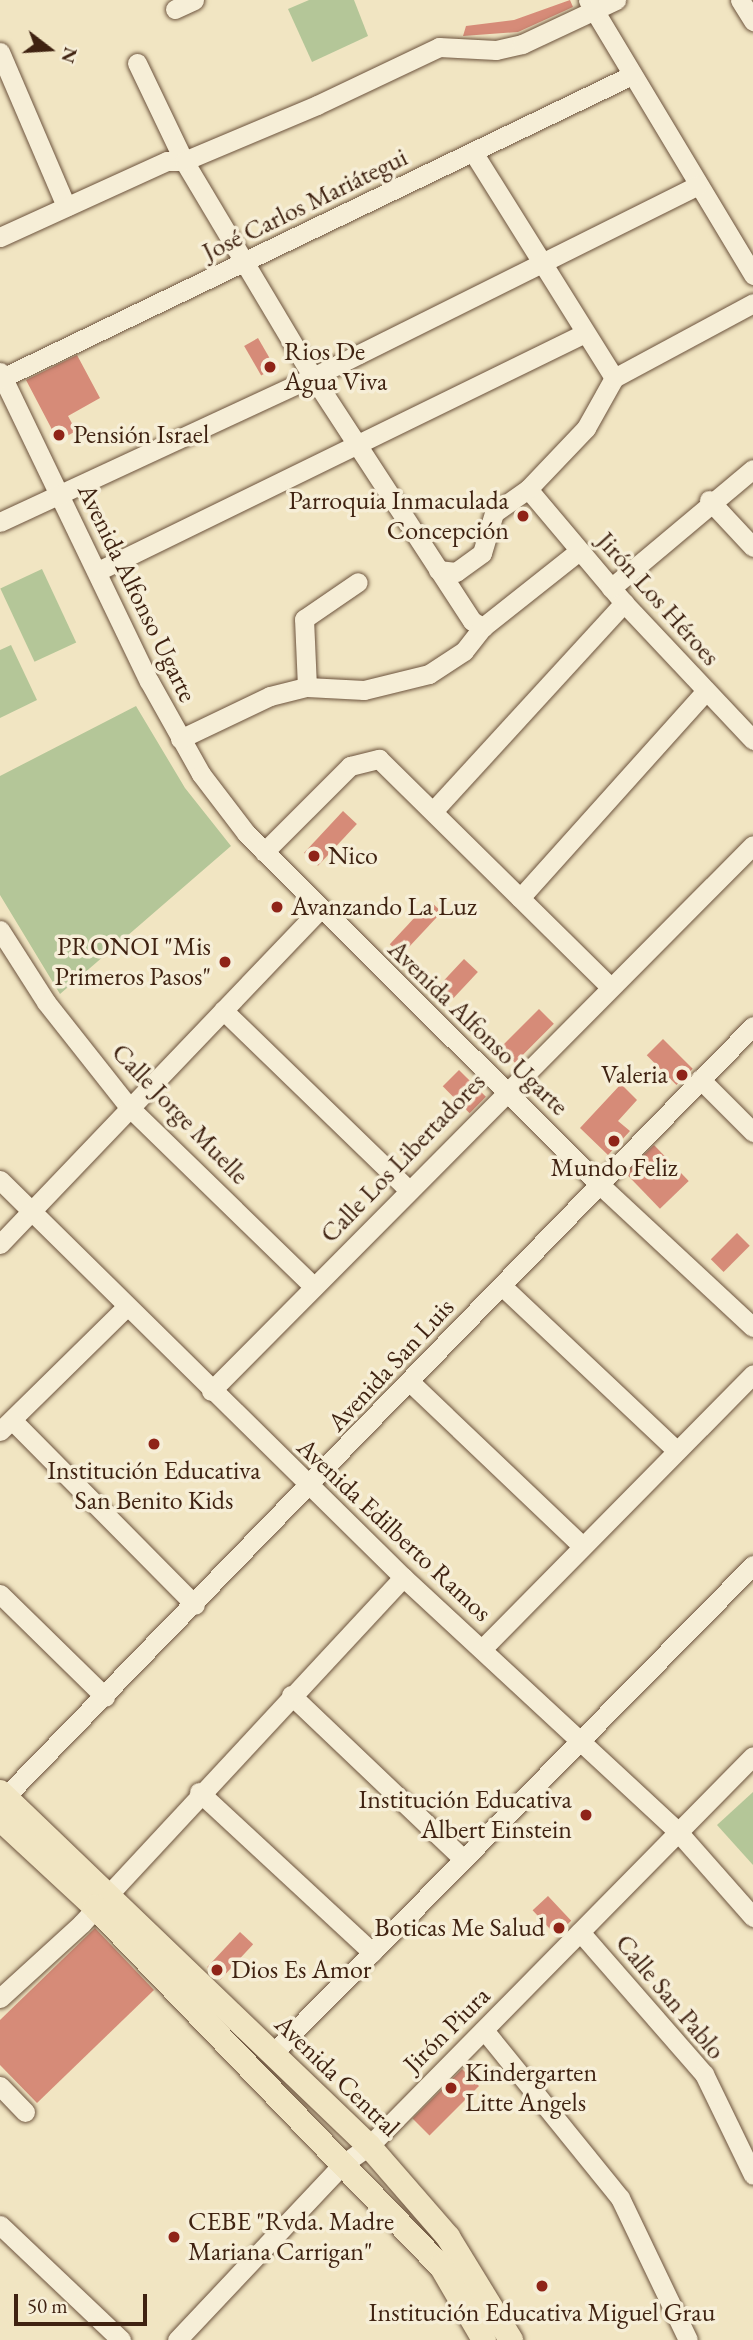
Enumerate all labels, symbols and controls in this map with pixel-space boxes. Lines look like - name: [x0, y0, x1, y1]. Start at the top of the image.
- north arrow: [14, 14, 84, 84]
- text: N: [55, 44, 84, 66]
- street label: José Carlos Mariátegui: [197, 142, 413, 268]
- place label: Rios De Agua Viva: [284, 336, 387, 398]
- marker: Rios De Agua Viva: [262, 359, 278, 375]
- place label: Pensión Israel: [73, 419, 209, 451]
- marker: Pensión Israel: [51, 427, 67, 443]
- street label: Avenida Alfonso Ugarte: [71, 479, 203, 707]
- place label: Parroquia Inmaculada Concepción: [289, 485, 509, 546]
- marker: Parroquia Inmaculada Concepción: [515, 508, 531, 524]
- street label: Jirón Los Héroes: [590, 526, 726, 672]
- place label: Nico: [328, 840, 378, 872]
- marker: Nico: [306, 848, 322, 864]
- place label: Avanzando La Luz: [291, 891, 477, 923]
- marker: Avanzando La Luz: [269, 899, 285, 915]
- place label: PRONOI "Mis Primeros Pasos": [54, 931, 211, 992]
- street label: Avenida Alfonso Ugarte: [381, 934, 575, 1122]
- marker: PRONOI "Mis Primeros Pasos": [217, 954, 233, 970]
- street label: Calle Jorge Muelle: [105, 1037, 255, 1191]
- place label: Valeria: [601, 1059, 668, 1091]
- street label: Calle Los Libertadores: [314, 1067, 492, 1249]
- marker: Valeria: [674, 1067, 690, 1083]
- marker: Mundo Feliz: [606, 1133, 622, 1149]
- place label: Mundo Feliz: [550, 1152, 678, 1184]
- street label: Avenida San Luis: [321, 1292, 461, 1438]
- street label: Avenida Edilberto Ramos: [290, 1432, 498, 1628]
- marker: Institución Educativa San Benito Kids: [146, 1436, 162, 1452]
- place label: Institución Educativa San Benito Kids: [47, 1455, 261, 1516]
- place label: Institución Educativa Albert Einstein: [359, 1784, 572, 1846]
- marker: Institución Educativa Albert Einstein: [578, 1807, 594, 1823]
- place label: Boticas Me Salud: [374, 1912, 545, 1944]
- marker: Boticas Me Salud: [551, 1920, 567, 1936]
- street label: Calle San Pablo: [609, 1928, 731, 2066]
- place label: Dios Es Amor: [231, 1954, 371, 1986]
- marker: Dios Es Amor: [209, 1962, 225, 1978]
- street label: Jirón Piura: [397, 1980, 497, 2080]
- street label: Avenida Central: [268, 2009, 406, 2143]
- place label: Kindergarten Litte Angels: [465, 2057, 597, 2118]
- marker: Kindergarten Litte Angels: [443, 2080, 459, 2096]
- place label: CEBE "Rvda. Madre Mariana Carrigan": [188, 2206, 394, 2268]
- marker: CEBE "Rvda. Madre Mariana Carrigan": [166, 2229, 182, 2245]
- marker: Institución Educativa Miguel Grau: [534, 2278, 550, 2294]
- scale bar: [18, 2280, 150, 2324]
- text: 50 m: [27, 2292, 68, 2319]
- place label: Institución Educativa Miguel Grau: [369, 2297, 715, 2329]

